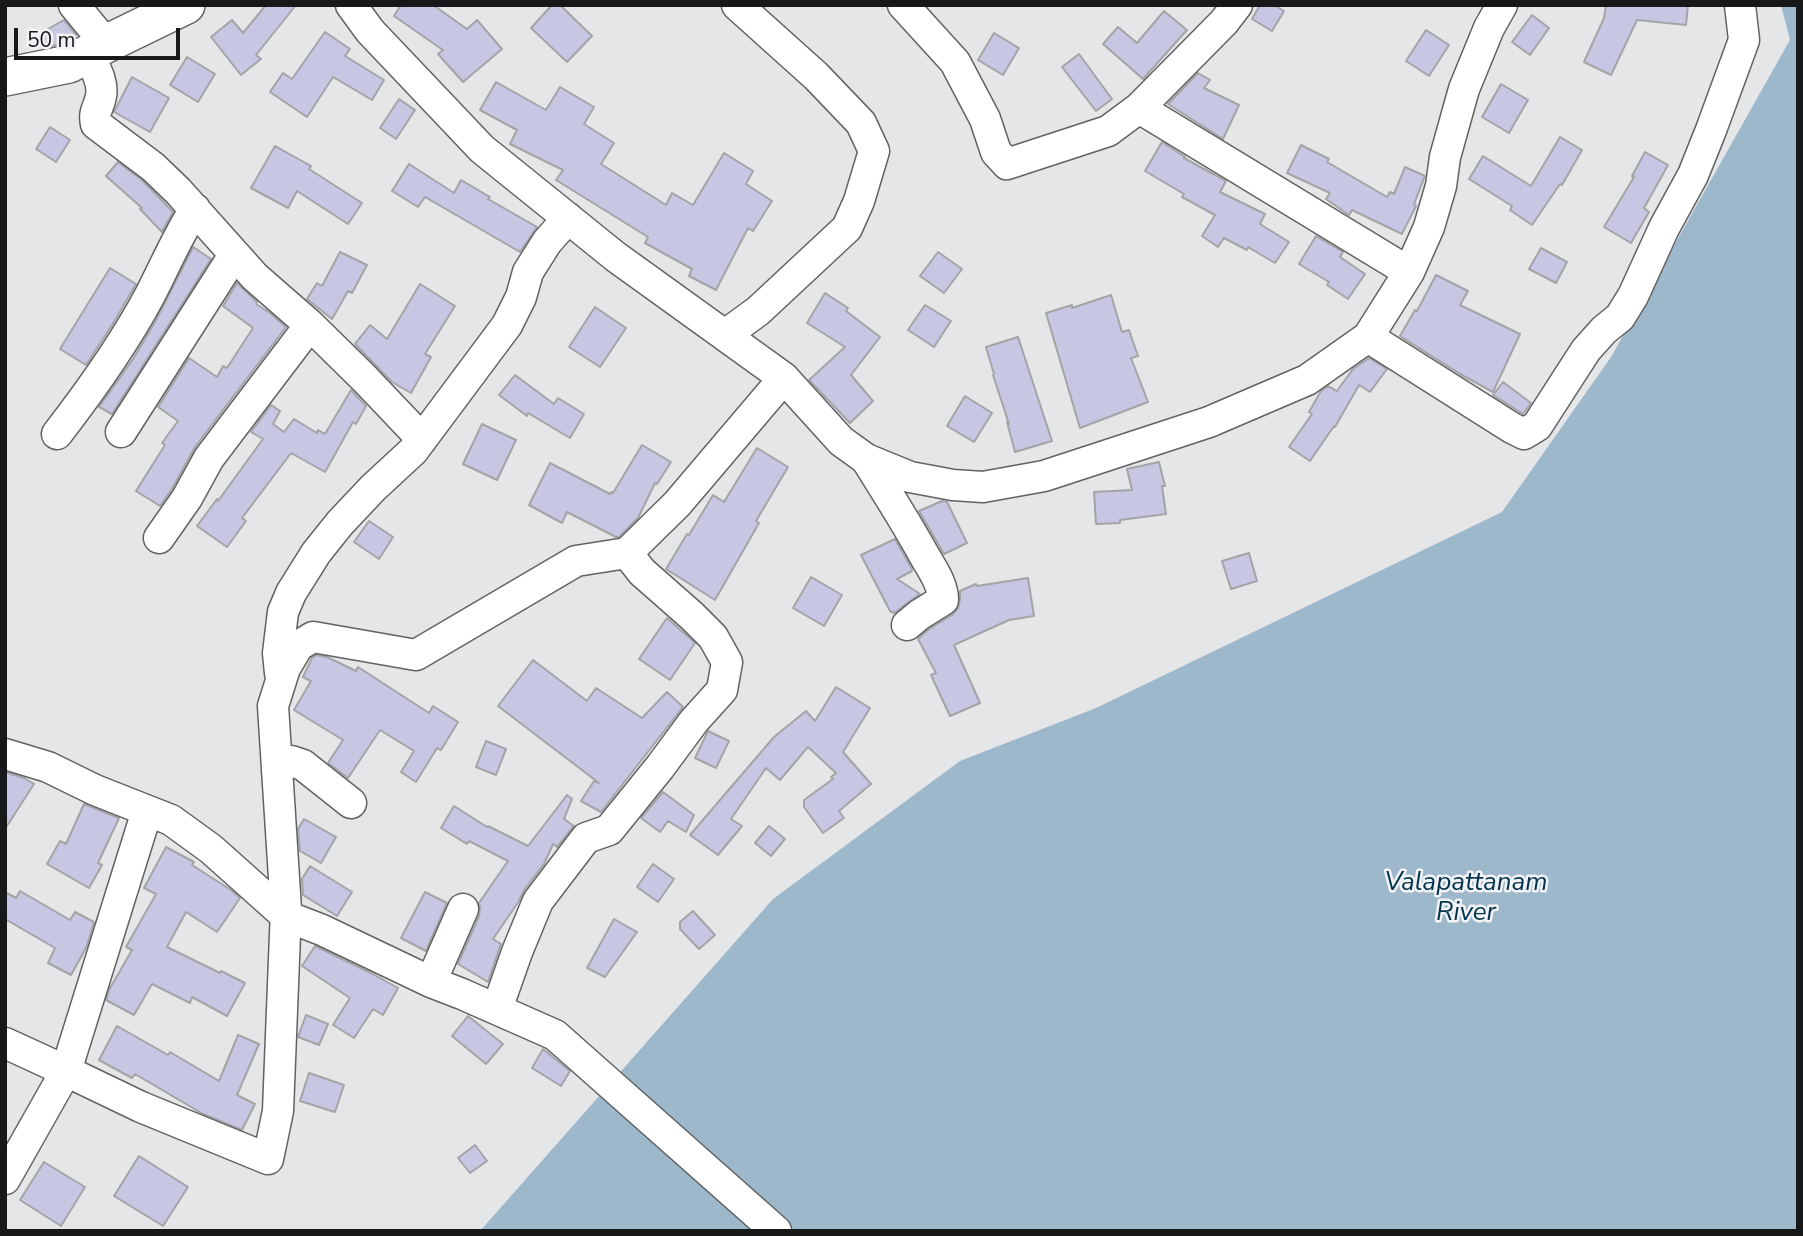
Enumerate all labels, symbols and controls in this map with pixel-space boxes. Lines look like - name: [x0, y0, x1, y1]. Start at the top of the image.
- scale bar: [18, 14, 184, 58]
- text: 50 m: [27, 26, 76, 54]
- water label: Valapattanam River: [1384, 868, 1548, 930]

